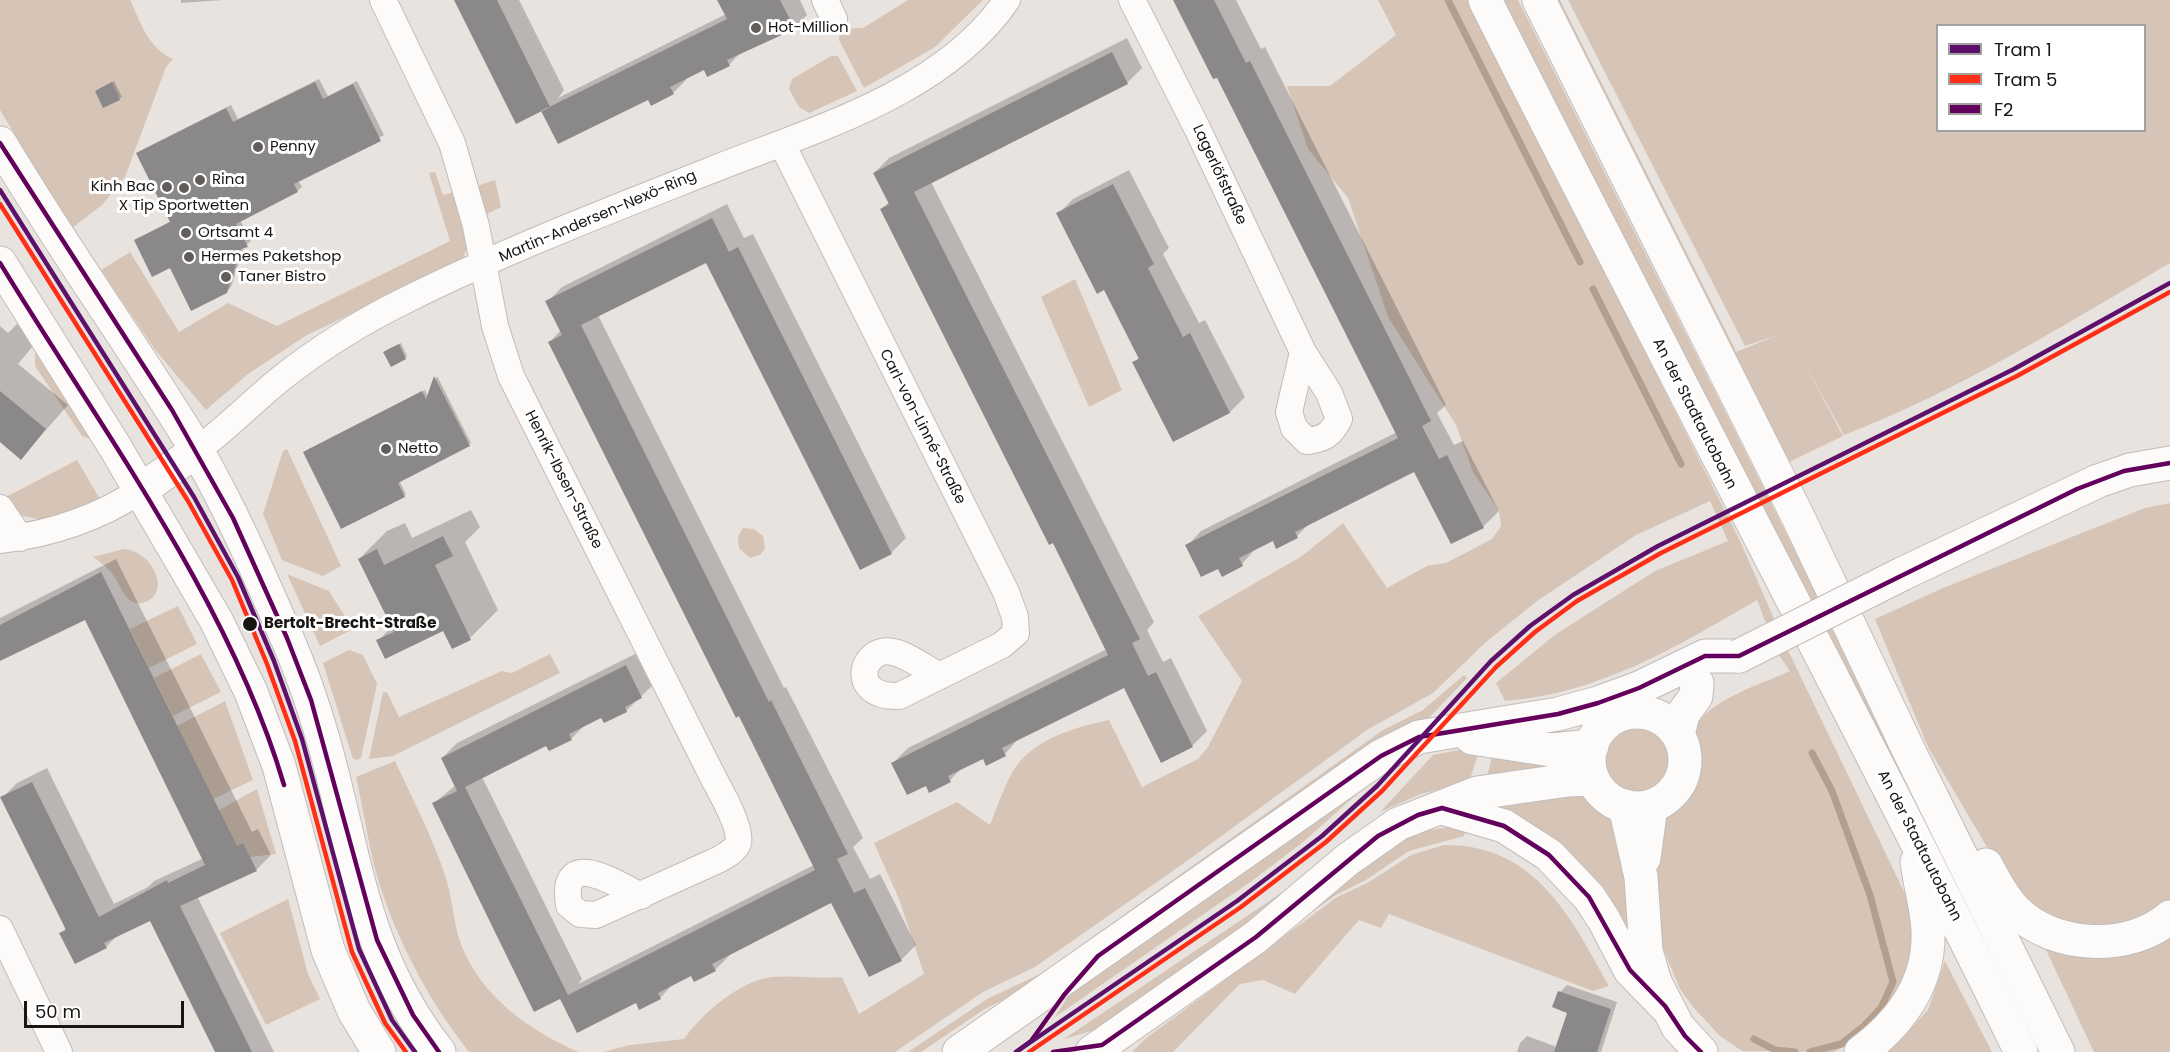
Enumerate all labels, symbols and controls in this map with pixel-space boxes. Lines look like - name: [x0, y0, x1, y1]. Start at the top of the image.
- place label: Hot-Million: [768, 19, 849, 37]
- marker: Hot-Million: [749, 21, 763, 35]
- legend: [1936, 24, 2146, 132]
- text: Tram 1: [1994, 37, 2052, 62]
- text: Tram 5: [1994, 67, 2057, 92]
- text: F2: [1994, 97, 2013, 122]
- street label: Lagerlöfstraße: [1188, 122, 1250, 228]
- place label: Penny: [270, 138, 316, 156]
- marker: Penny: [251, 140, 265, 154]
- street label: Martin-Andersen-Nexö-Ring: [497, 167, 699, 267]
- place label: Rina: [212, 171, 245, 189]
- marker: Rina: [193, 173, 207, 187]
- place label: Kinh Bac: [91, 178, 155, 196]
- marker: Kinh Bac: [160, 180, 174, 194]
- marker: X Tip Sportwetten: [177, 181, 191, 195]
- place label: X Tip Sportwetten: [119, 197, 249, 215]
- place label: Ortsamt 4: [198, 224, 273, 242]
- marker: Ortsamt 4: [179, 226, 193, 240]
- place label: Hermes Paketshop: [201, 248, 341, 266]
- marker: Hermes Paketshop: [182, 250, 196, 264]
- place label: Taner Bistro: [238, 268, 326, 286]
- marker: Taner Bistro: [219, 270, 233, 284]
- street label: An der Stadtautobahn: [1648, 335, 1740, 493]
- street label: Carl-von-Linné-Straße: [875, 346, 969, 508]
- street label: Henrik-Ibsen-Straße: [520, 408, 606, 552]
- place label: Netto: [398, 440, 438, 458]
- marker: Netto: [379, 442, 393, 456]
- marker: Bertolt-Brecht-Straße: [241, 615, 259, 633]
- place label: Bertolt-Brecht-Straße: [264, 615, 436, 633]
- street label: An der Stadtautobahn: [1873, 767, 1965, 925]
- scale bar: [27, 989, 188, 1027]
- text: 50 m: [35, 999, 81, 1024]

